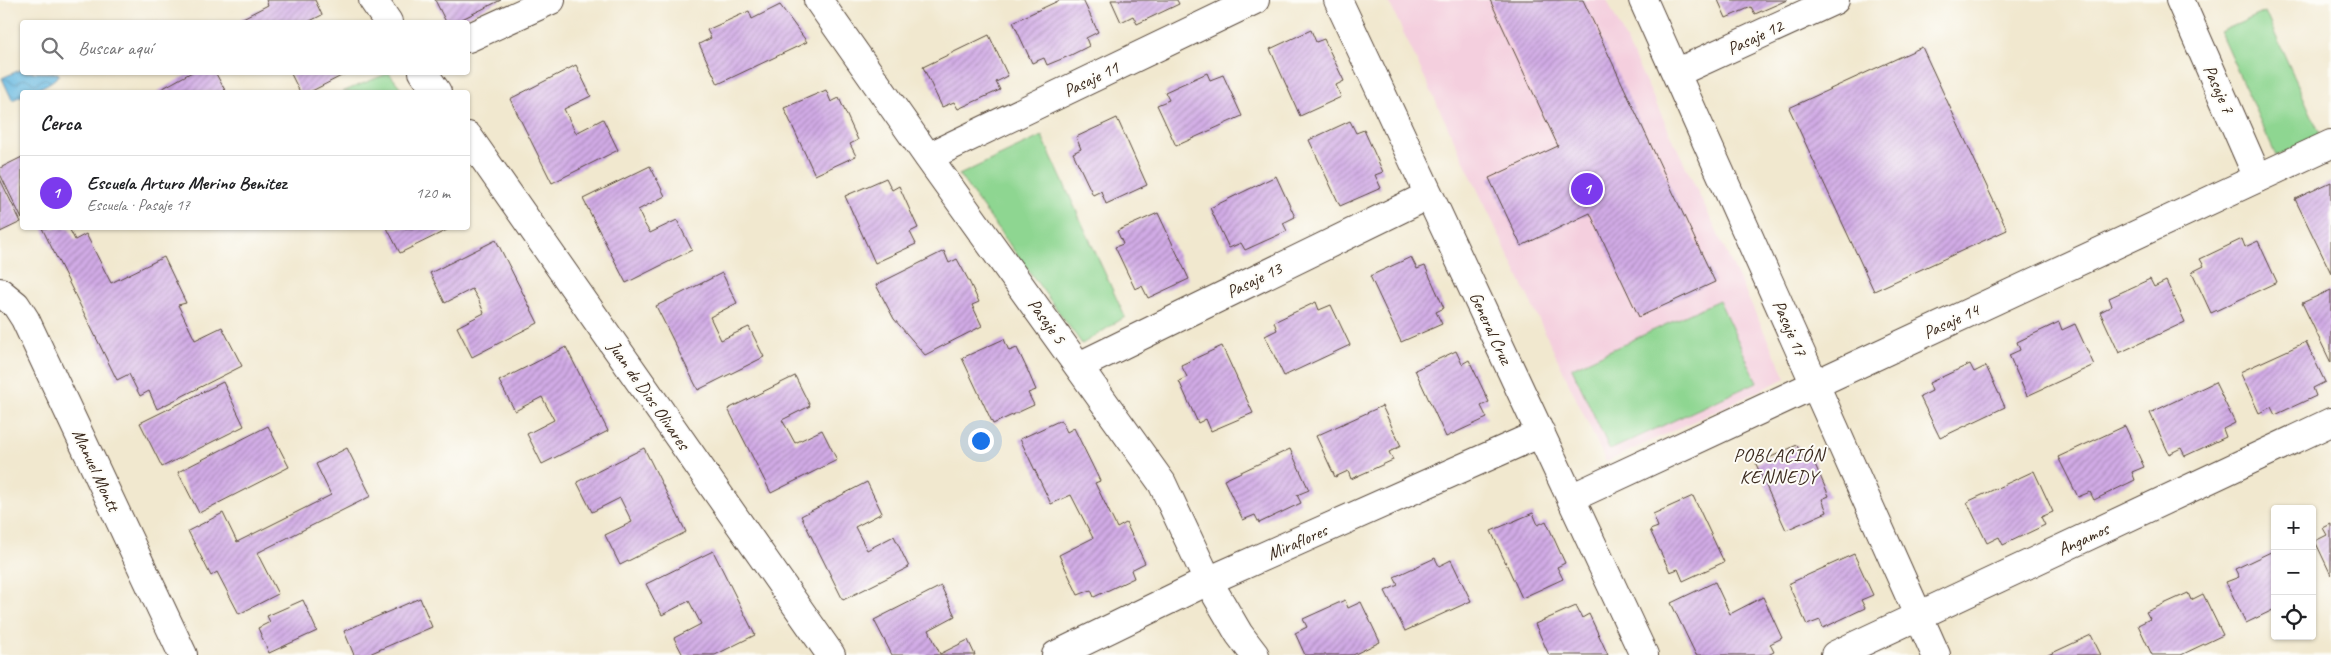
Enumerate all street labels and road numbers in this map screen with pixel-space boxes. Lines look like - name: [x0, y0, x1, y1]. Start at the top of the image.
- street label: Pasaje 12: [1724, 14, 1788, 59]
- street label: Pasaje 11: [1060, 56, 1123, 102]
- street label: Pasaje 7: [2199, 61, 2240, 118]
- street label: Pasaje 13: [1223, 256, 1287, 303]
- street label: General Cruz: [1465, 288, 1518, 370]
- street label: Pasaje 5: [1023, 294, 1071, 349]
- street label: Pasaje 17: [1768, 297, 1812, 360]
- street label: Pasaje 14: [1920, 298, 1984, 343]
- street label: Juan de Dios Olivares: [603, 336, 696, 455]
- street label: Manuel Montt: [67, 425, 125, 516]
- street label: Angamos: [2054, 517, 2114, 560]
- street label: Miraflores: [1264, 518, 1332, 565]

